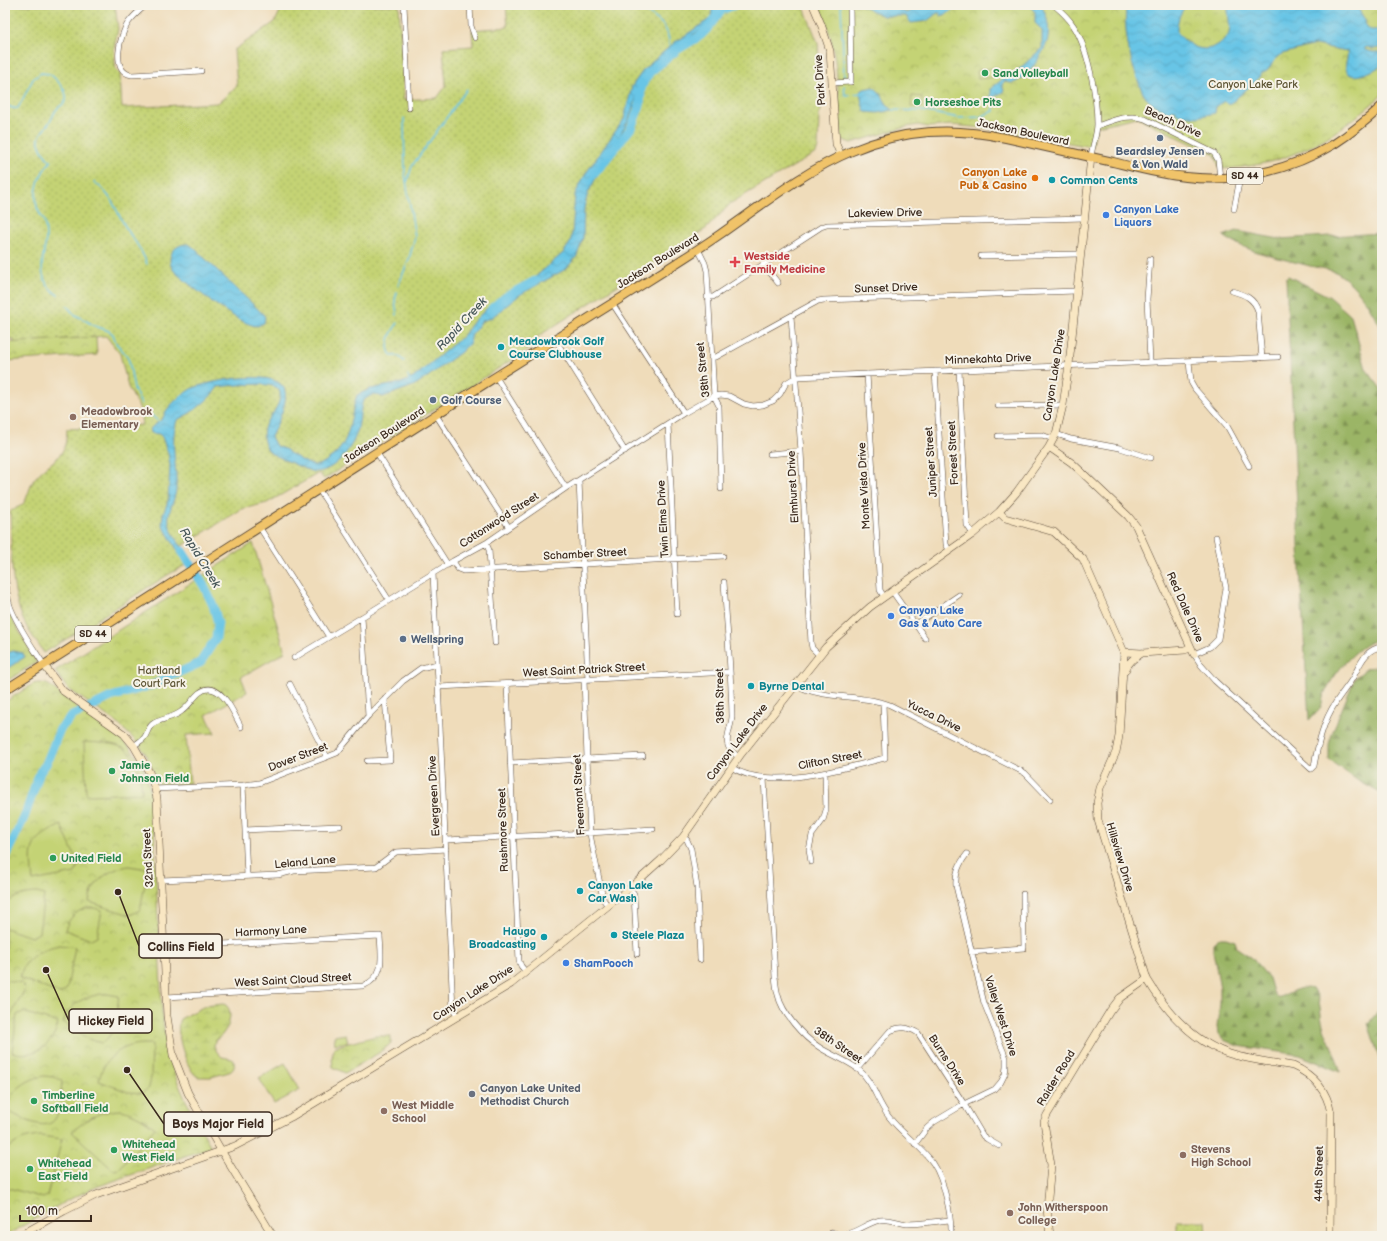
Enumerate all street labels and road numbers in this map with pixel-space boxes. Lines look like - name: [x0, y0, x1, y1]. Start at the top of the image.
- street label: Park Drive: [812, 54, 828, 106]
- street label: Beach Drive: [1142, 104, 1204, 141]
- street label: Jackson Boulevard: [976, 116, 1070, 148]
- road number: SD 44: [1227, 168, 1263, 184]
- street label: Lakeview Drive: [848, 206, 923, 220]
- street label: Jackson Boulevard: [615, 231, 701, 291]
- street label: Sunset Drive: [854, 280, 918, 296]
- street label: Canyon Lake Drive: [1040, 328, 1068, 422]
- street label: 38th Street: [694, 341, 712, 398]
- street label: Minnekahta Drive: [944, 351, 1032, 367]
- street label: Jackson Boulevard: [341, 404, 427, 466]
- street label: Forest Street: [945, 420, 961, 486]
- street label: Juniper Street: [922, 426, 940, 498]
- street label: Monte Vista Drive: [855, 442, 873, 530]
- street label: Elmhurst Drive: [785, 450, 801, 524]
- street label: Twin Elms Drive: [654, 479, 672, 558]
- street label: Cottonwood Street: [457, 489, 542, 550]
- street label: Schamber Street: [543, 545, 628, 563]
- street label: Red Dale Drive: [1164, 570, 1206, 645]
- road number: SD 44: [75, 626, 111, 642]
- street label: West Saint Patrick Street: [523, 660, 646, 680]
- street label: 38th Street: [713, 667, 727, 724]
- street label: Yucca Drive: [904, 697, 964, 735]
- street label: Canyon Lake Drive: [704, 701, 770, 783]
- street label: Dover Street: [266, 739, 330, 774]
- street label: Clifton Street: [797, 747, 864, 773]
- street label: Freemont Street: [570, 753, 588, 836]
- street label: Evergreen Drive: [425, 755, 443, 837]
- street label: Rushmore Street: [495, 787, 511, 872]
- street label: Hillsview Drive: [1103, 821, 1137, 894]
- street label: 32nd Street: [140, 828, 156, 888]
- street label: Leland Lane: [274, 853, 337, 871]
- street label: Harmony Lane: [235, 923, 308, 939]
- street label: Canyon Lake Drive: [430, 962, 516, 1024]
- street label: West Saint Cloud Street: [234, 970, 352, 990]
- street label: Valley West Drive: [982, 974, 1020, 1058]
- street label: 38th Street: [811, 1024, 865, 1066]
- street label: Burns Drive: [926, 1032, 969, 1088]
- street label: Raider Road: [1034, 1048, 1078, 1108]
- street label: 44th Street: [1312, 1145, 1326, 1202]

